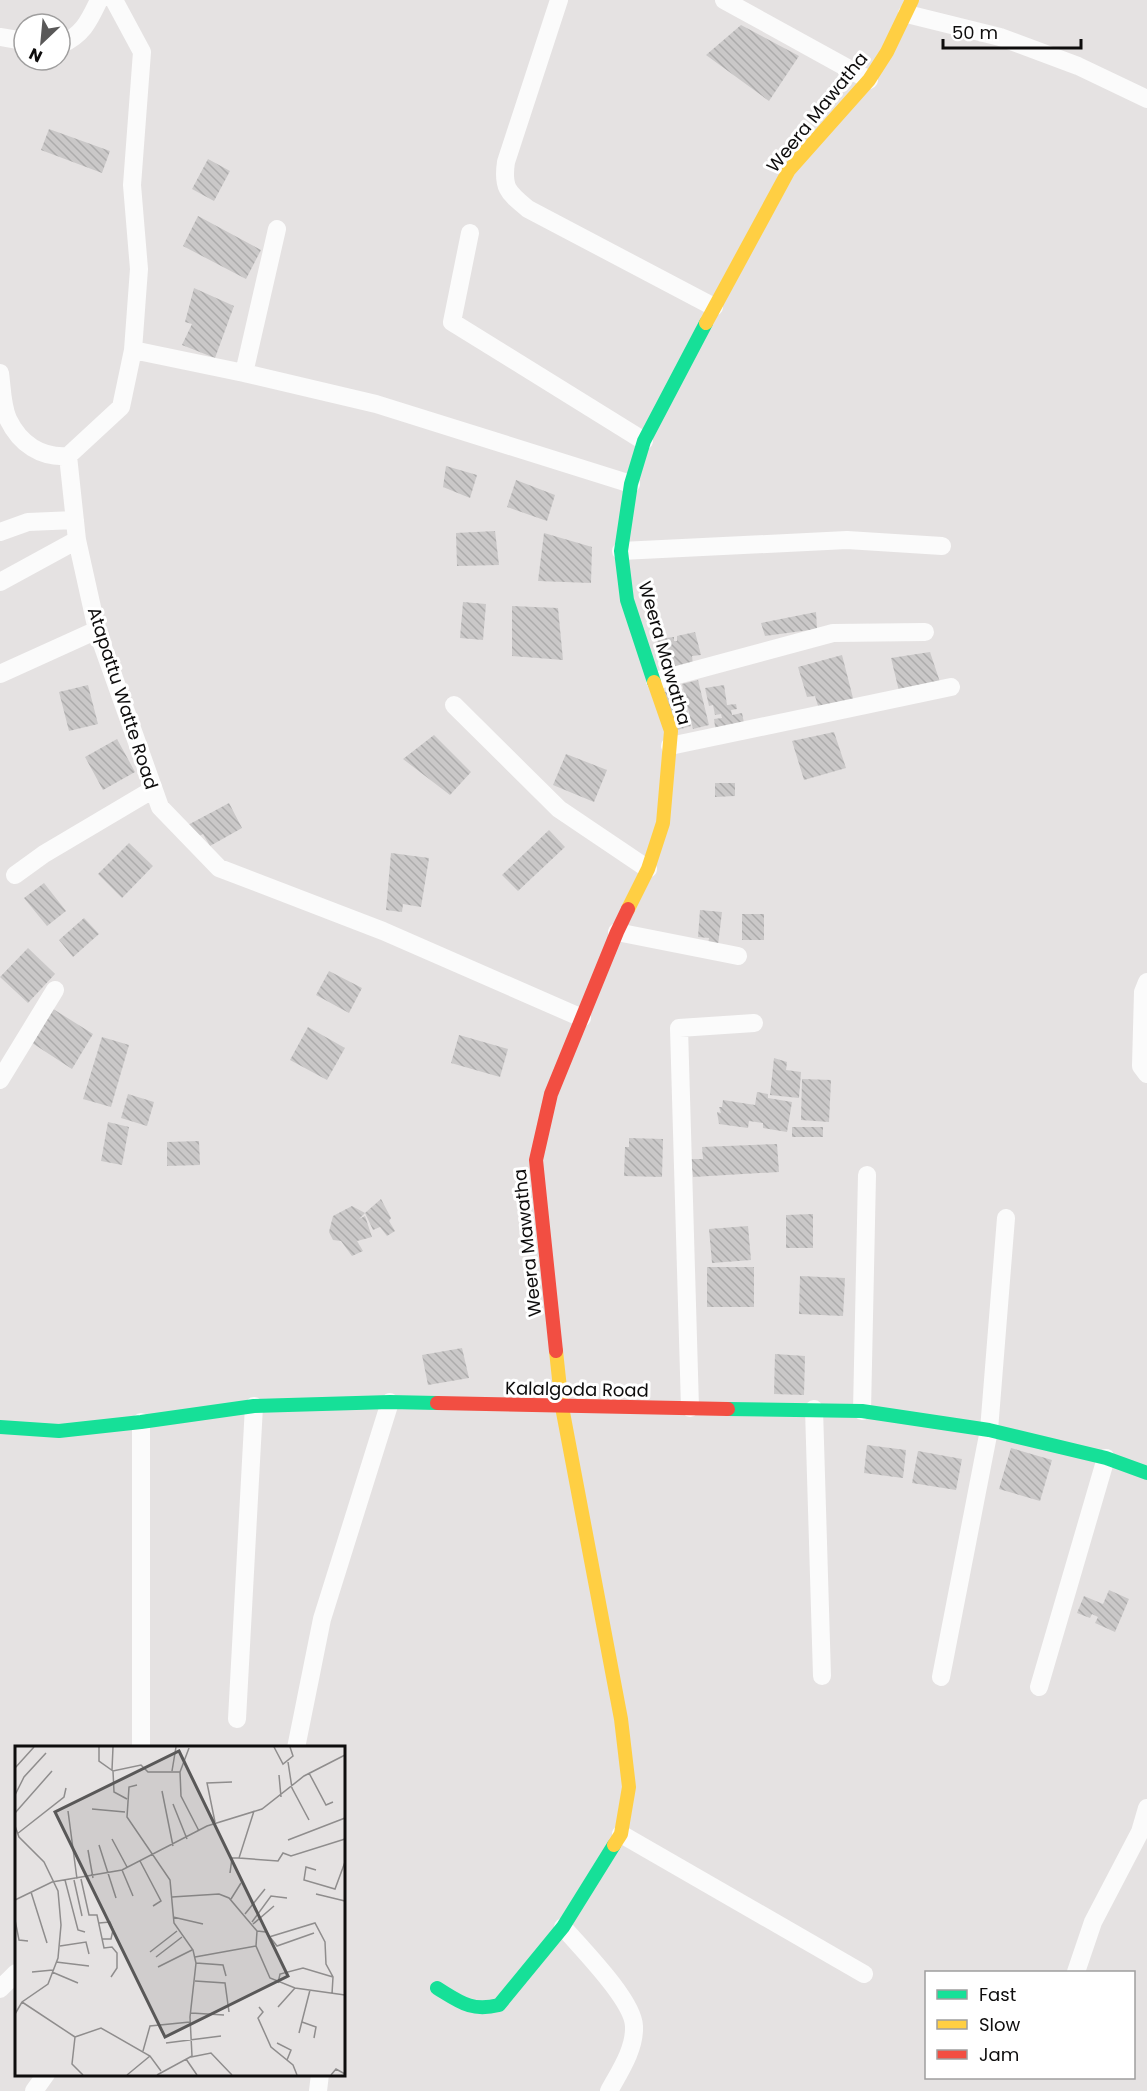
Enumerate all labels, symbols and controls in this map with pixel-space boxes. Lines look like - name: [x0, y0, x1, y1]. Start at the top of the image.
- north arrow: [12, 12, 72, 72]
- scale bar: [943, 12, 1081, 50]
- text: 50 m: [952, 20, 998, 45]
- text: N: [25, 42, 46, 68]
- street label: Weera Mawatha: [761, 46, 873, 178]
- street label: Weera Mawatha: [633, 578, 697, 728]
- street label: Atapattu Watte Road: [82, 604, 164, 792]
- street label: Weera Mawatha: [507, 1168, 547, 1318]
- street label: Kalalgoda Road: [505, 1375, 649, 1403]
- inset map: [15, 1746, 345, 2076]
- legend: [925, 1971, 1135, 2079]
- text: Fast: [979, 1982, 1016, 2007]
- text: Slow: [979, 2012, 1021, 2037]
- text: Jam: [979, 2042, 1019, 2067]

